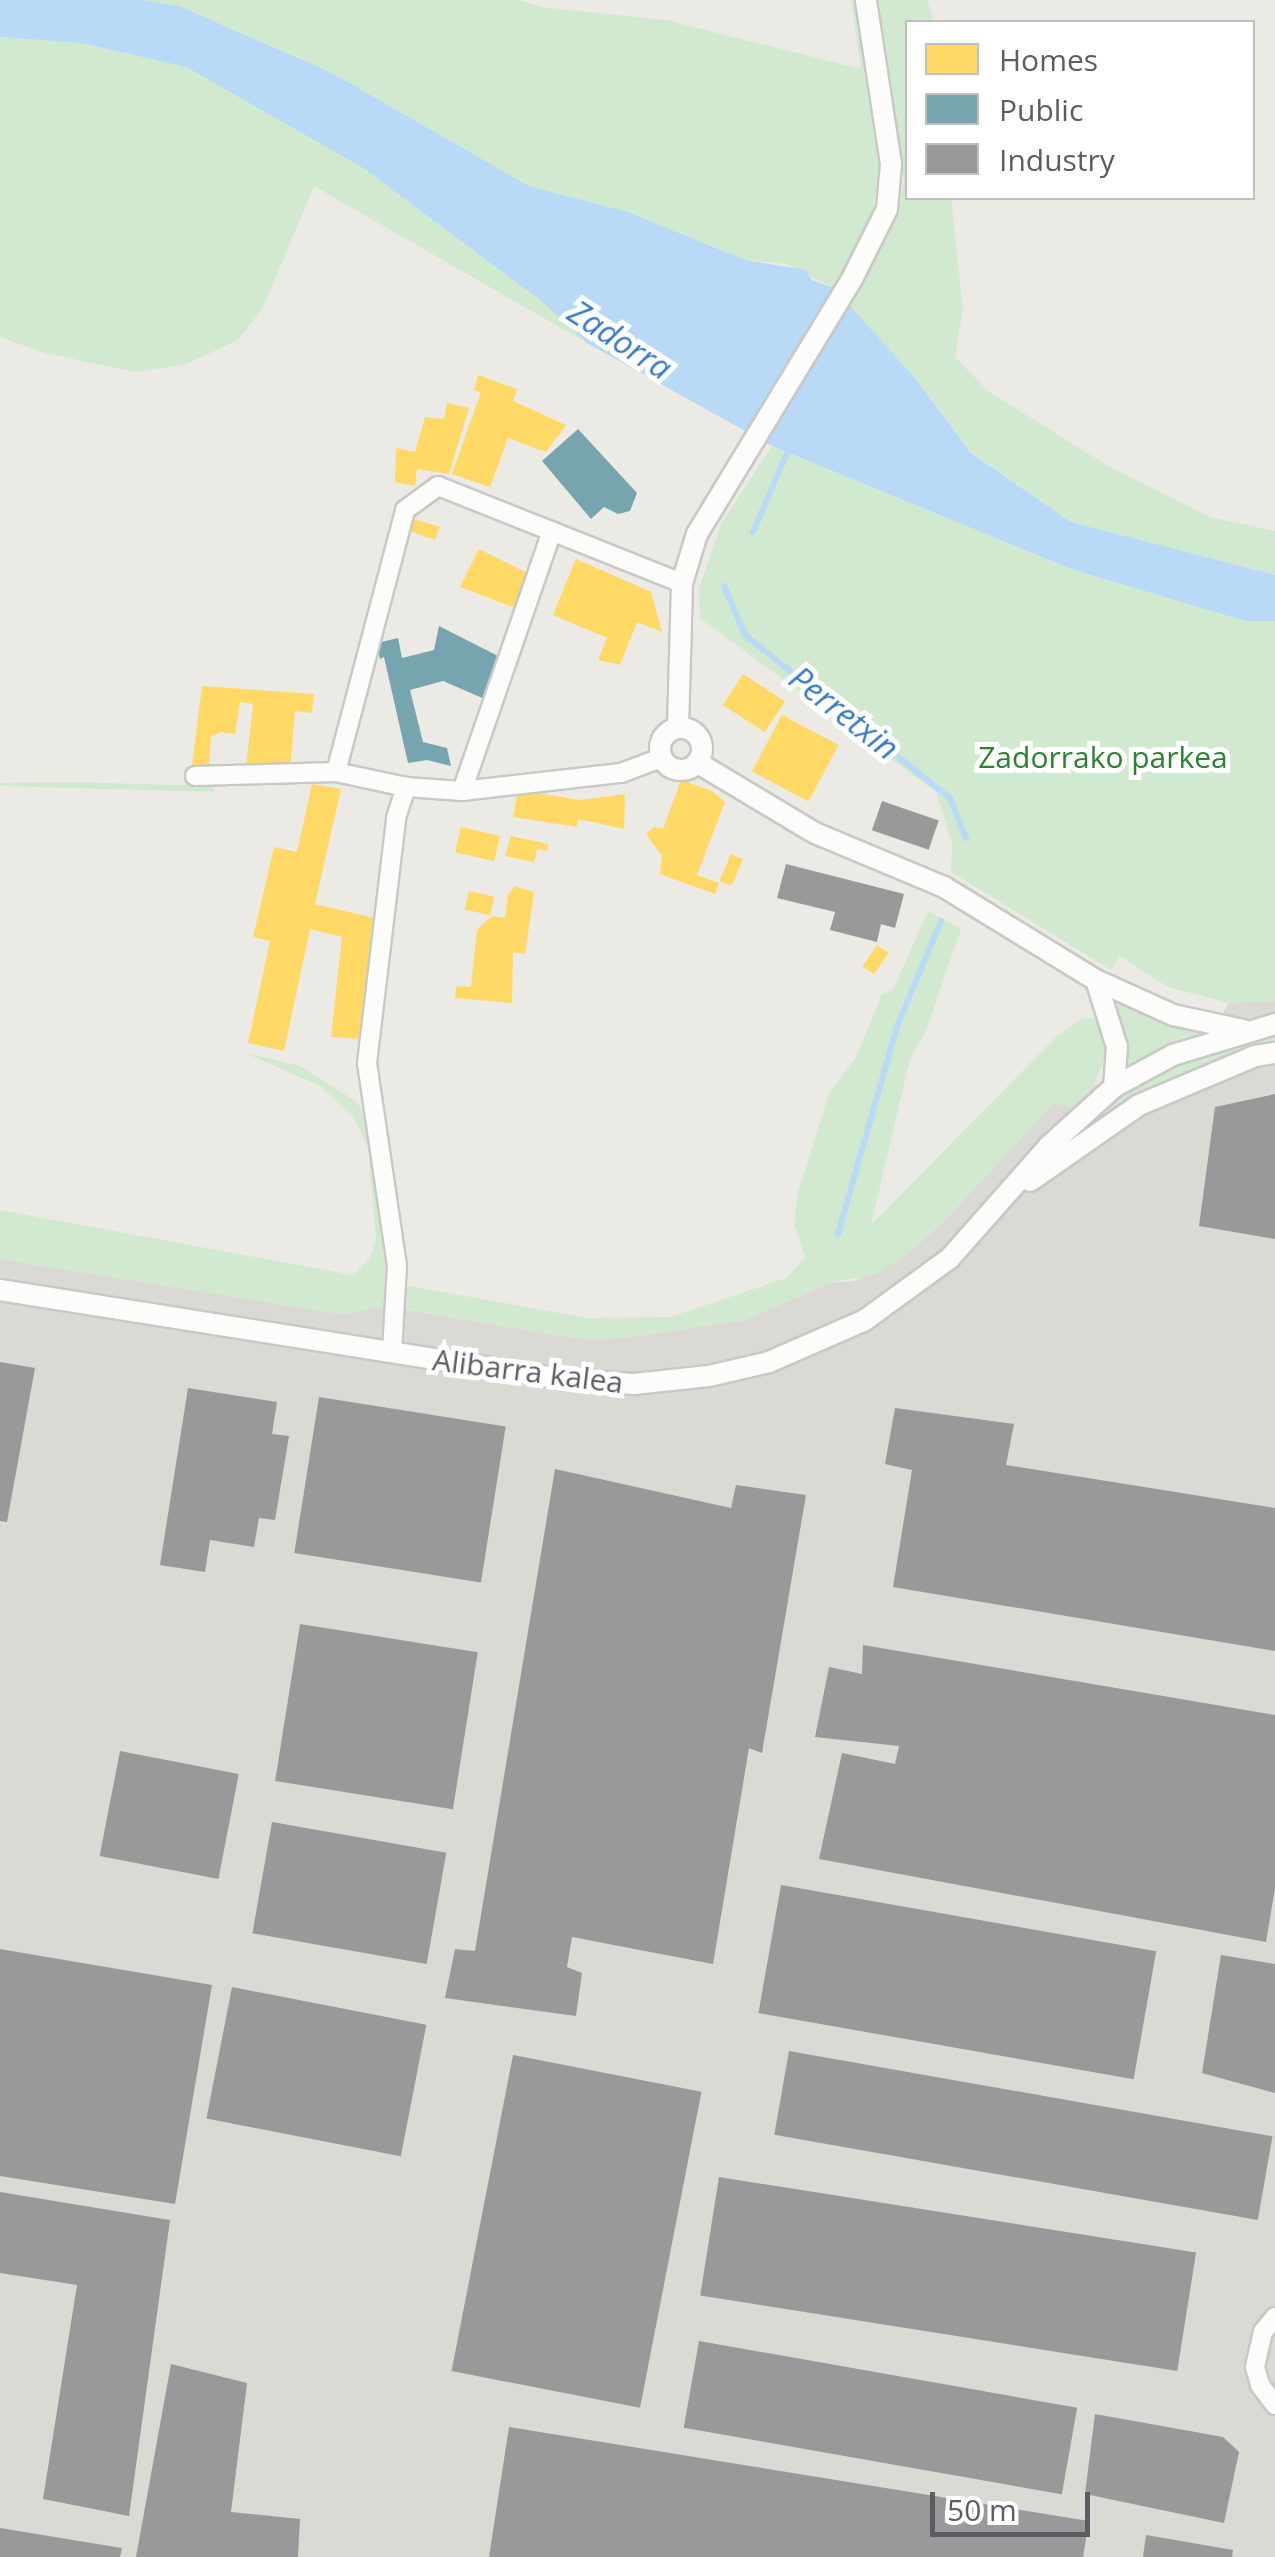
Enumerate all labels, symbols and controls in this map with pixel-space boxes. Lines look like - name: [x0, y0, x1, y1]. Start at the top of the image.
- legend: [905, 20, 1255, 200]
- text: Homes: [999, 39, 1098, 80]
- text: Public: [999, 89, 1083, 130]
- text: Industry: [999, 139, 1115, 180]
- water label: Zadorra: [561, 293, 679, 387]
- water label: Perretxin: [782, 659, 906, 767]
- park label: Zadorrako parkea: [978, 739, 1228, 775]
- street label: Alibarra kalea: [431, 1341, 625, 1401]
- scale bar: [935, 2472, 1095, 2534]
- text: 50 m: [947, 2489, 1017, 2530]

